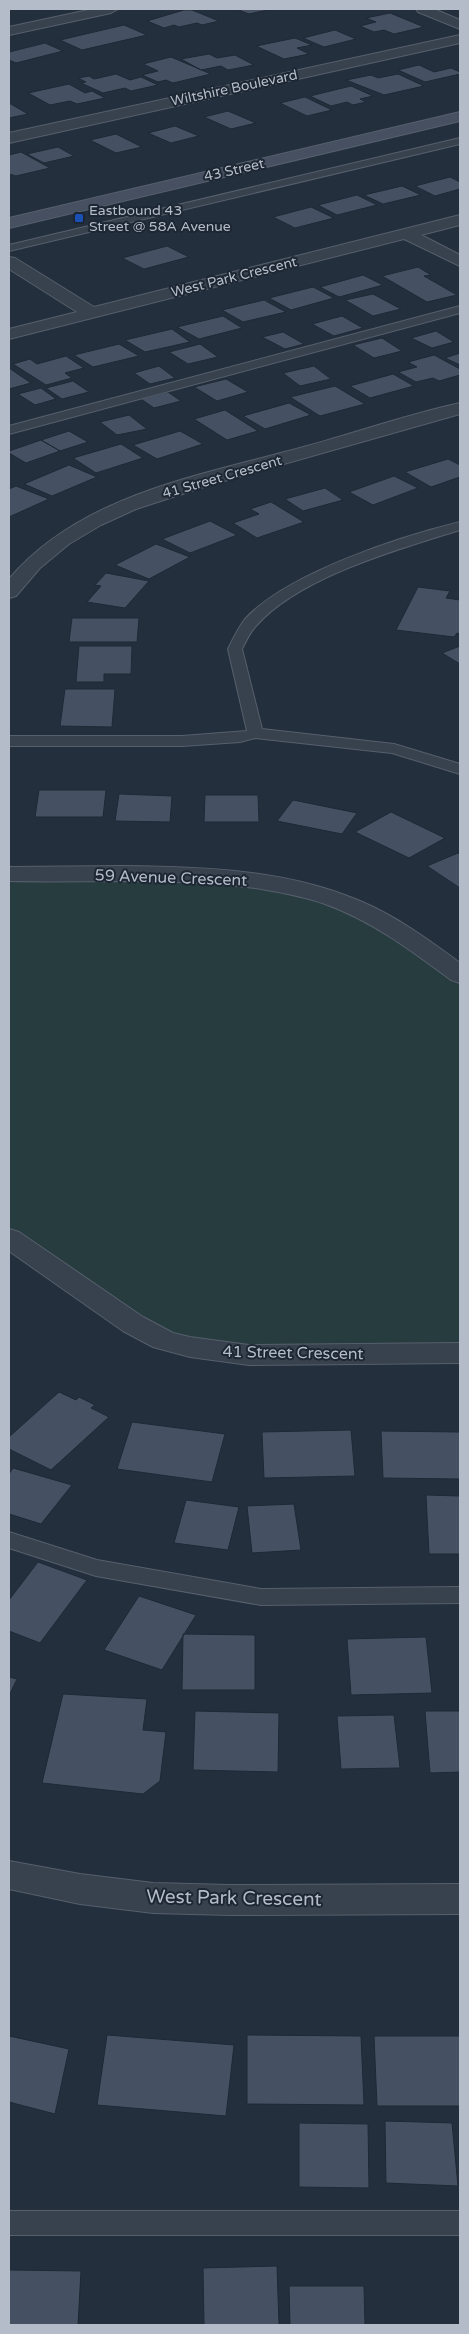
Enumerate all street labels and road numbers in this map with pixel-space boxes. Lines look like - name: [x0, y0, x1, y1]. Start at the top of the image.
- street label: Wiltshire Boulevard: [169, 66, 299, 110]
- street label: 43 Street: [202, 155, 266, 185]
- street label: West Park Crescent: [169, 253, 299, 301]
- street label: 41 Street Crescent: [160, 452, 284, 502]
- street label: 59 Avenue Crescent: [94, 865, 248, 891]
- street label: 41 Street Crescent: [222, 1342, 364, 1364]
- street label: West Park Crescent: [146, 1885, 322, 1911]

